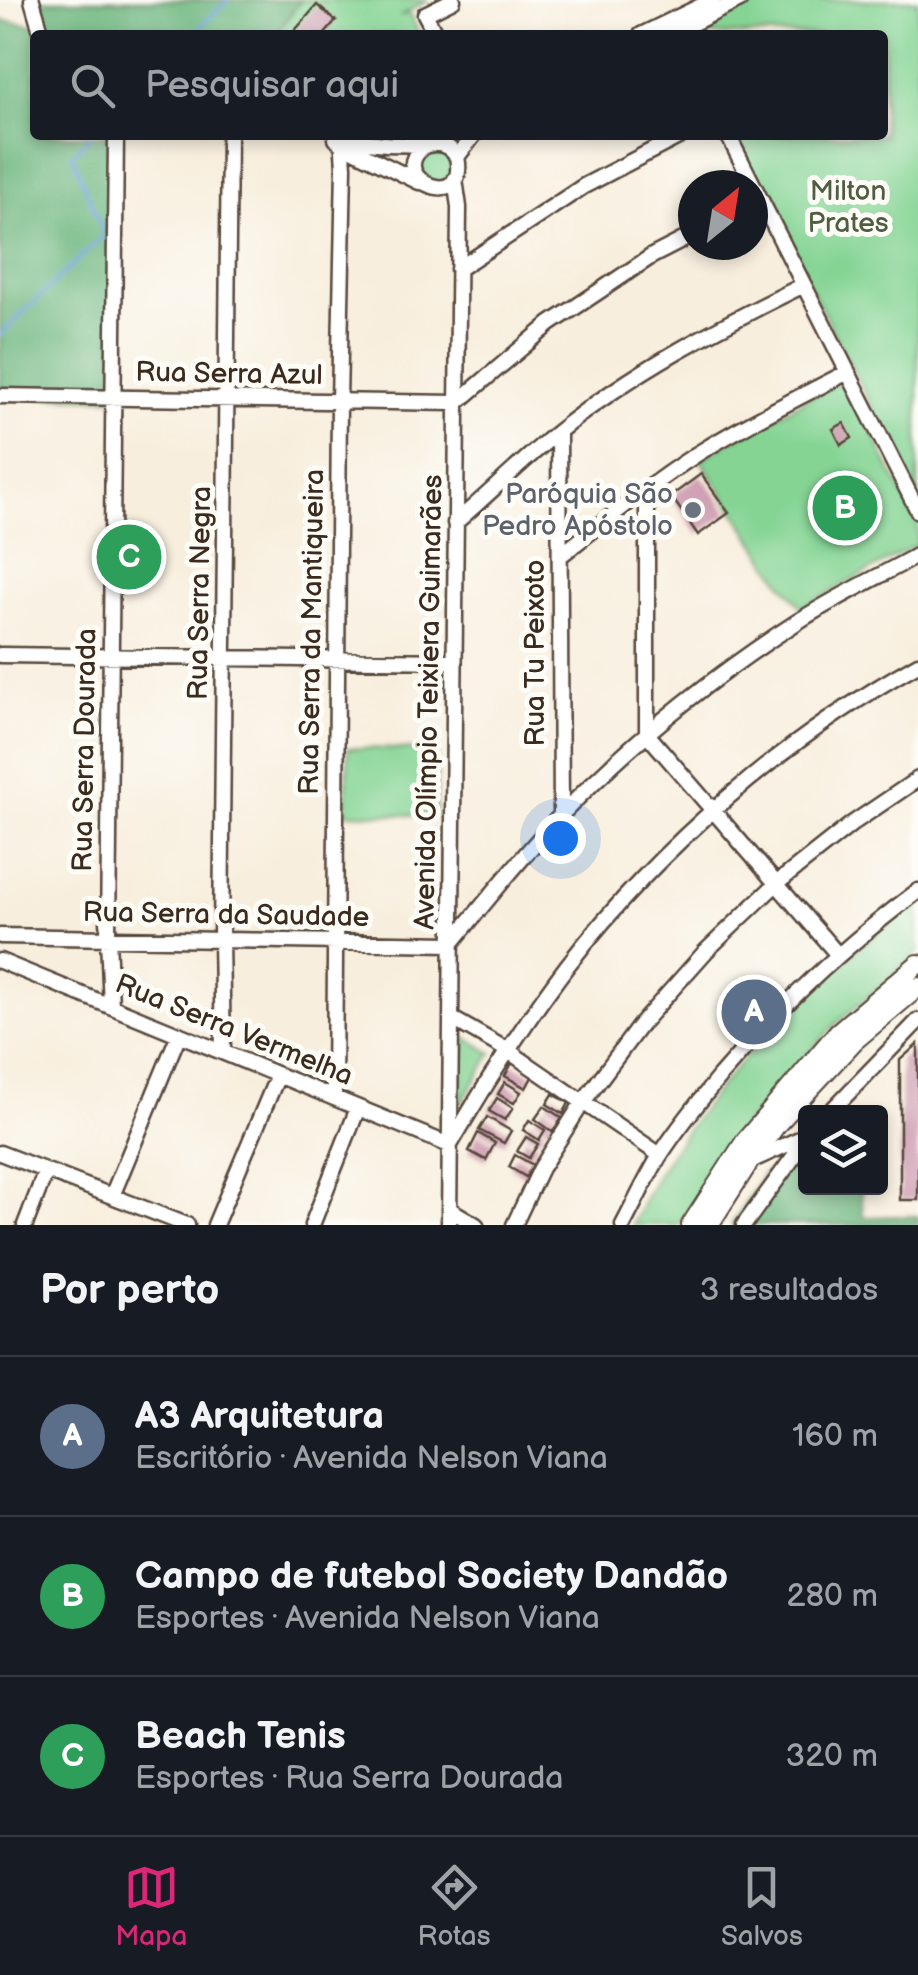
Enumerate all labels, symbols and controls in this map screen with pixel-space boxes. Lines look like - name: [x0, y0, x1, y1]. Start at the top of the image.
- search box: [30, 30, 888, 140]
- icon: search: [65, 58, 120, 113]
- text: Pesquisar aqui: [145, 63, 399, 108]
- north arrow: [678, 170, 768, 260]
- park label: Milton Prates: [807, 175, 889, 240]
- street label: Rua Serra Azul: [135, 356, 323, 392]
- street label: Rua Serra da Mantiqueira: [293, 469, 331, 795]
- pin: B: [812, 470, 878, 546]
- street label: Avenida Olímpio Teixiera Guimarães: [409, 474, 449, 930]
- place label: Paróquia São Pedro Apóstolo: [482, 478, 673, 543]
- street label: Rua Serra Negra: [182, 486, 218, 700]
- marker: Paróquia São Pedro Apóstolo: [682, 499, 704, 521]
- pin: C: [96, 520, 162, 594]
- street label: Rua Tu Peixoto: [519, 559, 552, 747]
- street label: Rua Serra Dourada: [66, 628, 104, 872]
- your location: [535, 813, 586, 864]
- street label: Rua Serra da Saudade: [82, 896, 370, 934]
- street label: Rua Serra Vermelha: [110, 967, 358, 1093]
- pin: A: [722, 974, 786, 1050]
- map controls: [798, 1105, 888, 1195]
- button: layers: [798, 1105, 888, 1195]
- text: Por perto: [40, 1265, 219, 1316]
- text: 3 resultados: [700, 1271, 878, 1310]
- text: A3 Arquitetura: [135, 1394, 384, 1439]
- text: A: [63, 1417, 82, 1456]
- text: 160 m: [792, 1417, 878, 1456]
- text: Escritório · Avenida Nelson Viana: [135, 1439, 608, 1478]
- text: Campo de futebol Society Dandão: [135, 1554, 728, 1599]
- text: B: [61, 1577, 84, 1616]
- text: 280 m: [787, 1577, 878, 1616]
- text: Esportes · Avenida Nelson Viana: [135, 1599, 600, 1638]
- text: Beach Tenis: [135, 1714, 346, 1759]
- text: C: [61, 1737, 84, 1776]
- text: 320 m: [786, 1737, 878, 1776]
- text: Esportes · Rua Serra Dourada: [135, 1759, 563, 1798]
- tab: Mapa: [115, 1860, 187, 1953]
- tab: Rotas: [418, 1860, 491, 1953]
- tab: Salvos: [721, 1860, 803, 1953]

